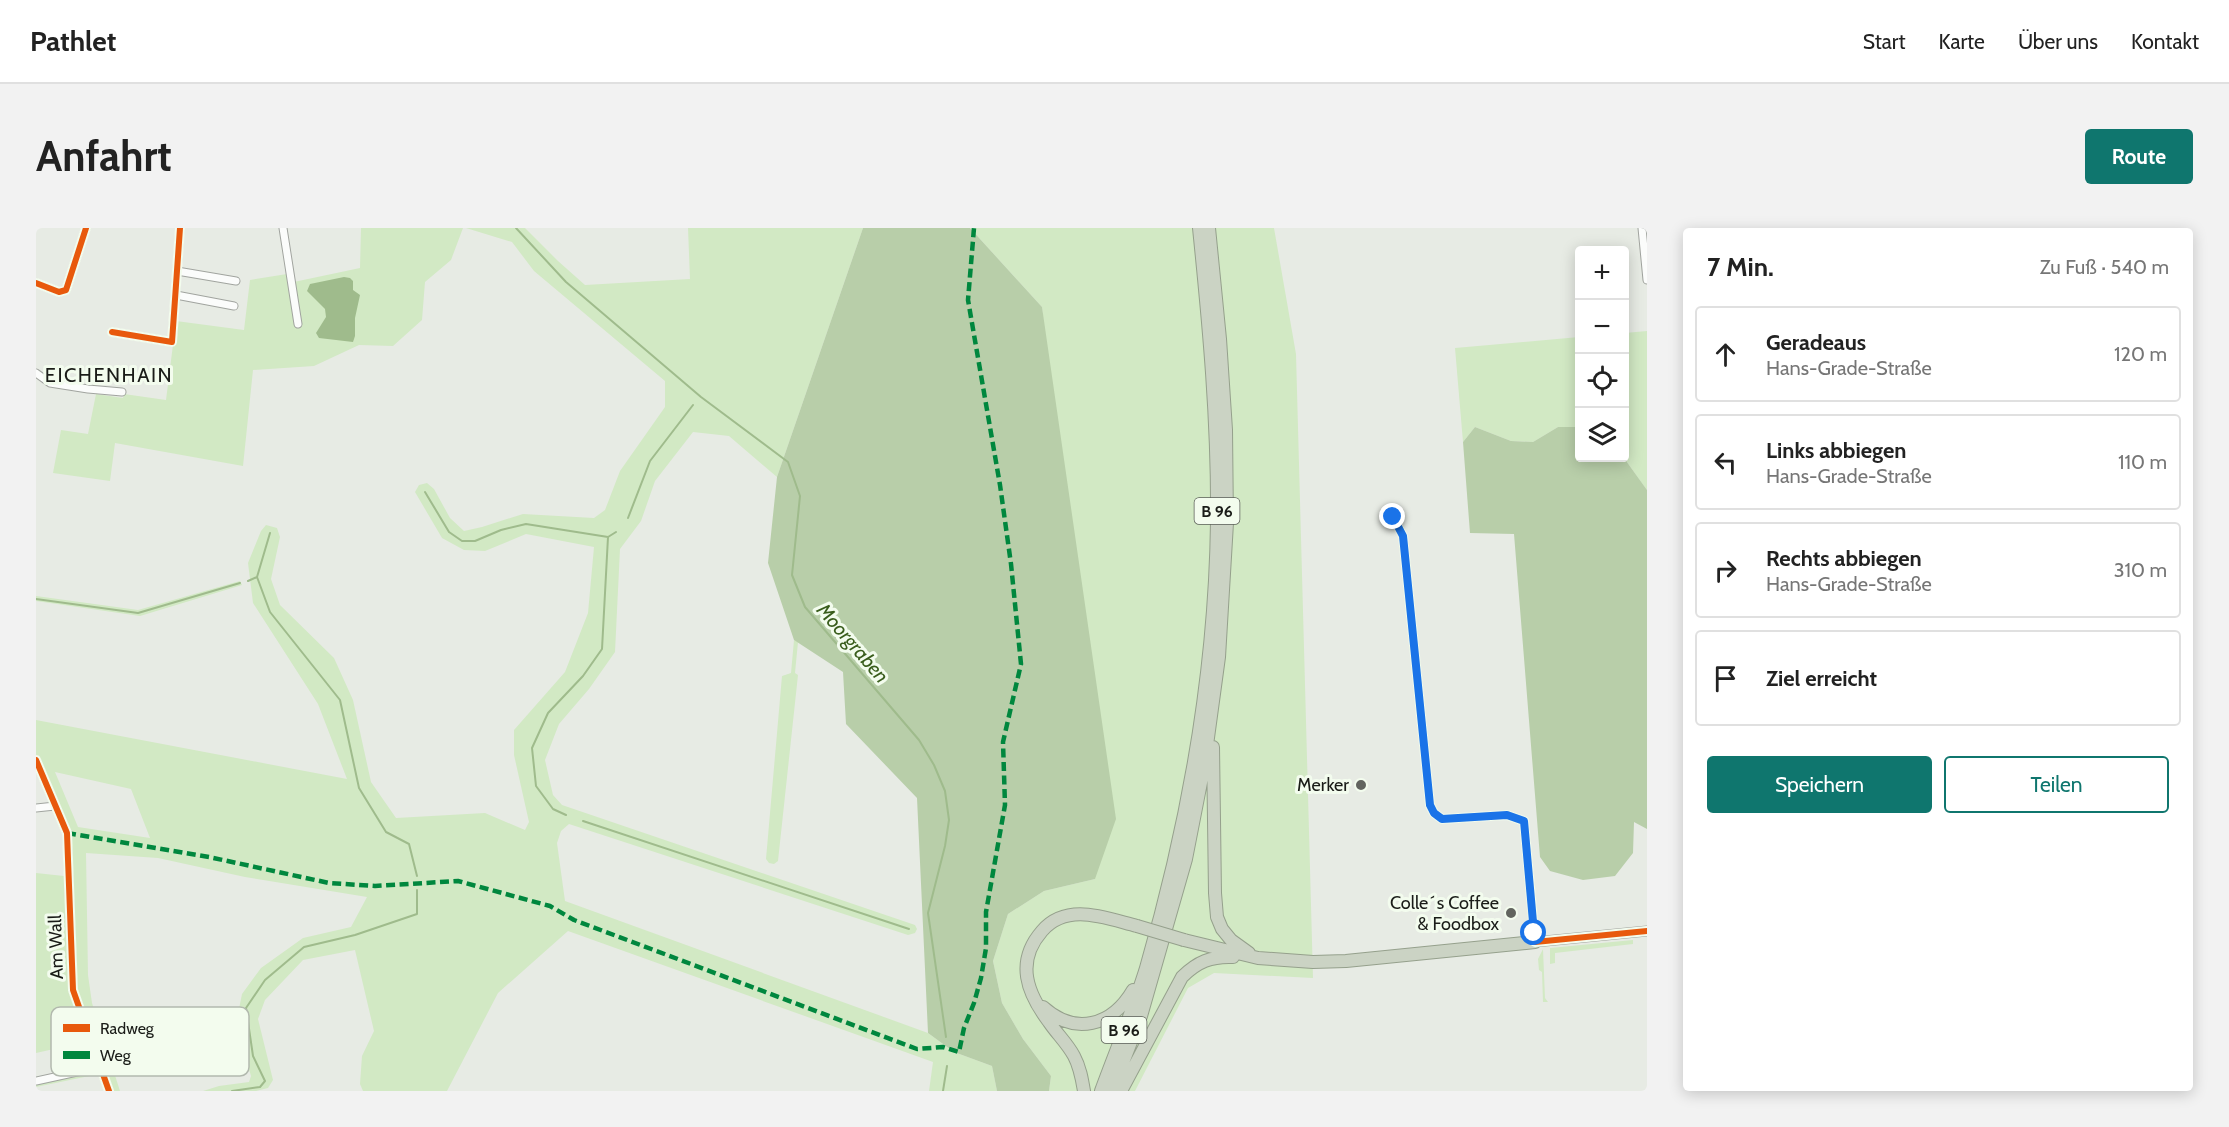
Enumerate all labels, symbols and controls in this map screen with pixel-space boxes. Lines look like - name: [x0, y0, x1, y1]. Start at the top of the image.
- text: Pathlet: [30, 24, 116, 58]
- text: Start: [1863, 29, 1906, 54]
- text: Karte: [1939, 29, 1985, 54]
- text: Über uns: [2018, 29, 2098, 54]
- text: Kontakt: [2131, 29, 2199, 54]
- button: Route: [2085, 129, 2193, 184]
- text: Anfahrt: [36, 130, 172, 182]
- map controls: [1575, 246, 1629, 462]
- button: +: [1575, 246, 1629, 300]
- text: 7 Min.: [1707, 251, 1774, 283]
- text: Zu Fuß · 540 m: [2040, 255, 2169, 279]
- button: −: [1575, 300, 1629, 354]
- text: Geradeaus: [1766, 329, 1866, 356]
- icon: ahead: [1709, 338, 1742, 371]
- text: 120 m: [2114, 342, 2167, 366]
- button: locate: [1575, 354, 1629, 408]
- text: Hans-Grade-Straße: [1766, 356, 1932, 380]
- district label: EICHENHAIN: [45, 363, 173, 387]
- button: layers: [1575, 408, 1629, 462]
- text: Links abbiegen: [1766, 437, 1906, 464]
- icon: left: [1709, 446, 1742, 479]
- text: 110 m: [2118, 450, 2167, 474]
- text: Hans-Grade-Straße: [1766, 464, 1932, 488]
- road number: B 96: [1194, 498, 1240, 524]
- route end: [1379, 503, 1405, 529]
- text: Rechts abbiegen: [1766, 545, 1922, 572]
- icon: right: [1709, 554, 1742, 587]
- text: 310 m: [2114, 558, 2167, 582]
- text: Hans-Grade-Straße: [1766, 572, 1932, 596]
- water label: Moorgraben: [811, 598, 894, 688]
- icon: arrive: [1709, 662, 1742, 695]
- text: Ziel erreicht: [1766, 665, 1877, 692]
- button: Speichern: [1707, 756, 1932, 813]
- button: Teilen: [1944, 756, 2169, 813]
- place label: Merker: [1297, 774, 1349, 796]
- marker: Merker: [1354, 778, 1368, 792]
- place label: Colle´s Coffee & Foodbox: [1390, 892, 1499, 935]
- marker: Colle´s Coffee & Foodbox: [1504, 906, 1518, 920]
- street label: Am Wall: [44, 914, 68, 980]
- route start: [1520, 919, 1546, 945]
- legend: [51, 1007, 249, 1076]
- road number: B 96: [1102, 1017, 1146, 1043]
- text: Radweg: [100, 1019, 155, 1038]
- text: Weg: [100, 1046, 132, 1065]

